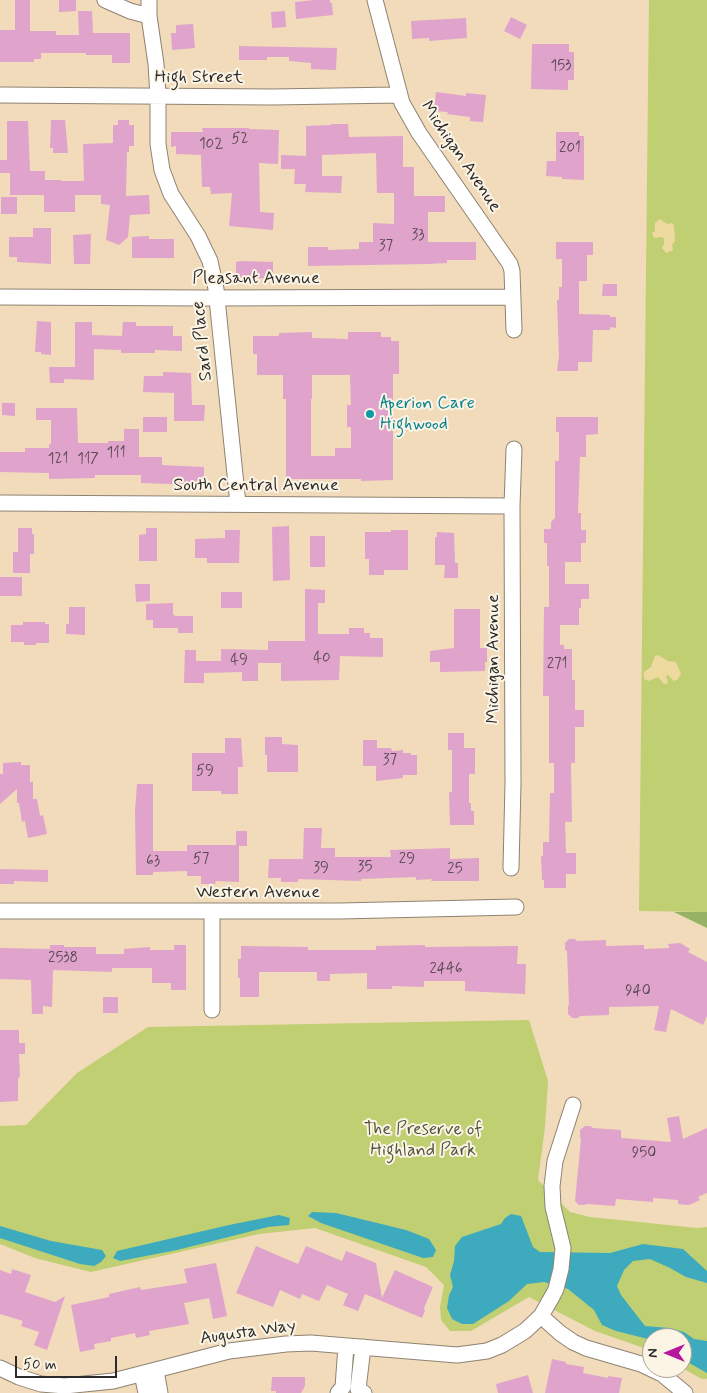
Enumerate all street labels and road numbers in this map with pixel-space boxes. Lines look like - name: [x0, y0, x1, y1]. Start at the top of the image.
- street label: High Street: [155, 67, 243, 89]
- street label: Michigan Avenue: [415, 97, 505, 217]
- street label: Pleasant Avenue: [192, 268, 320, 290]
- street label: Sard Place: [188, 300, 218, 382]
- street label: South Central Avenue: [173, 475, 339, 497]
- street label: Michigan Avenue: [483, 594, 505, 724]
- street label: Western Avenue: [196, 882, 320, 904]
- street label: Augusta Way: [199, 1316, 297, 1350]

